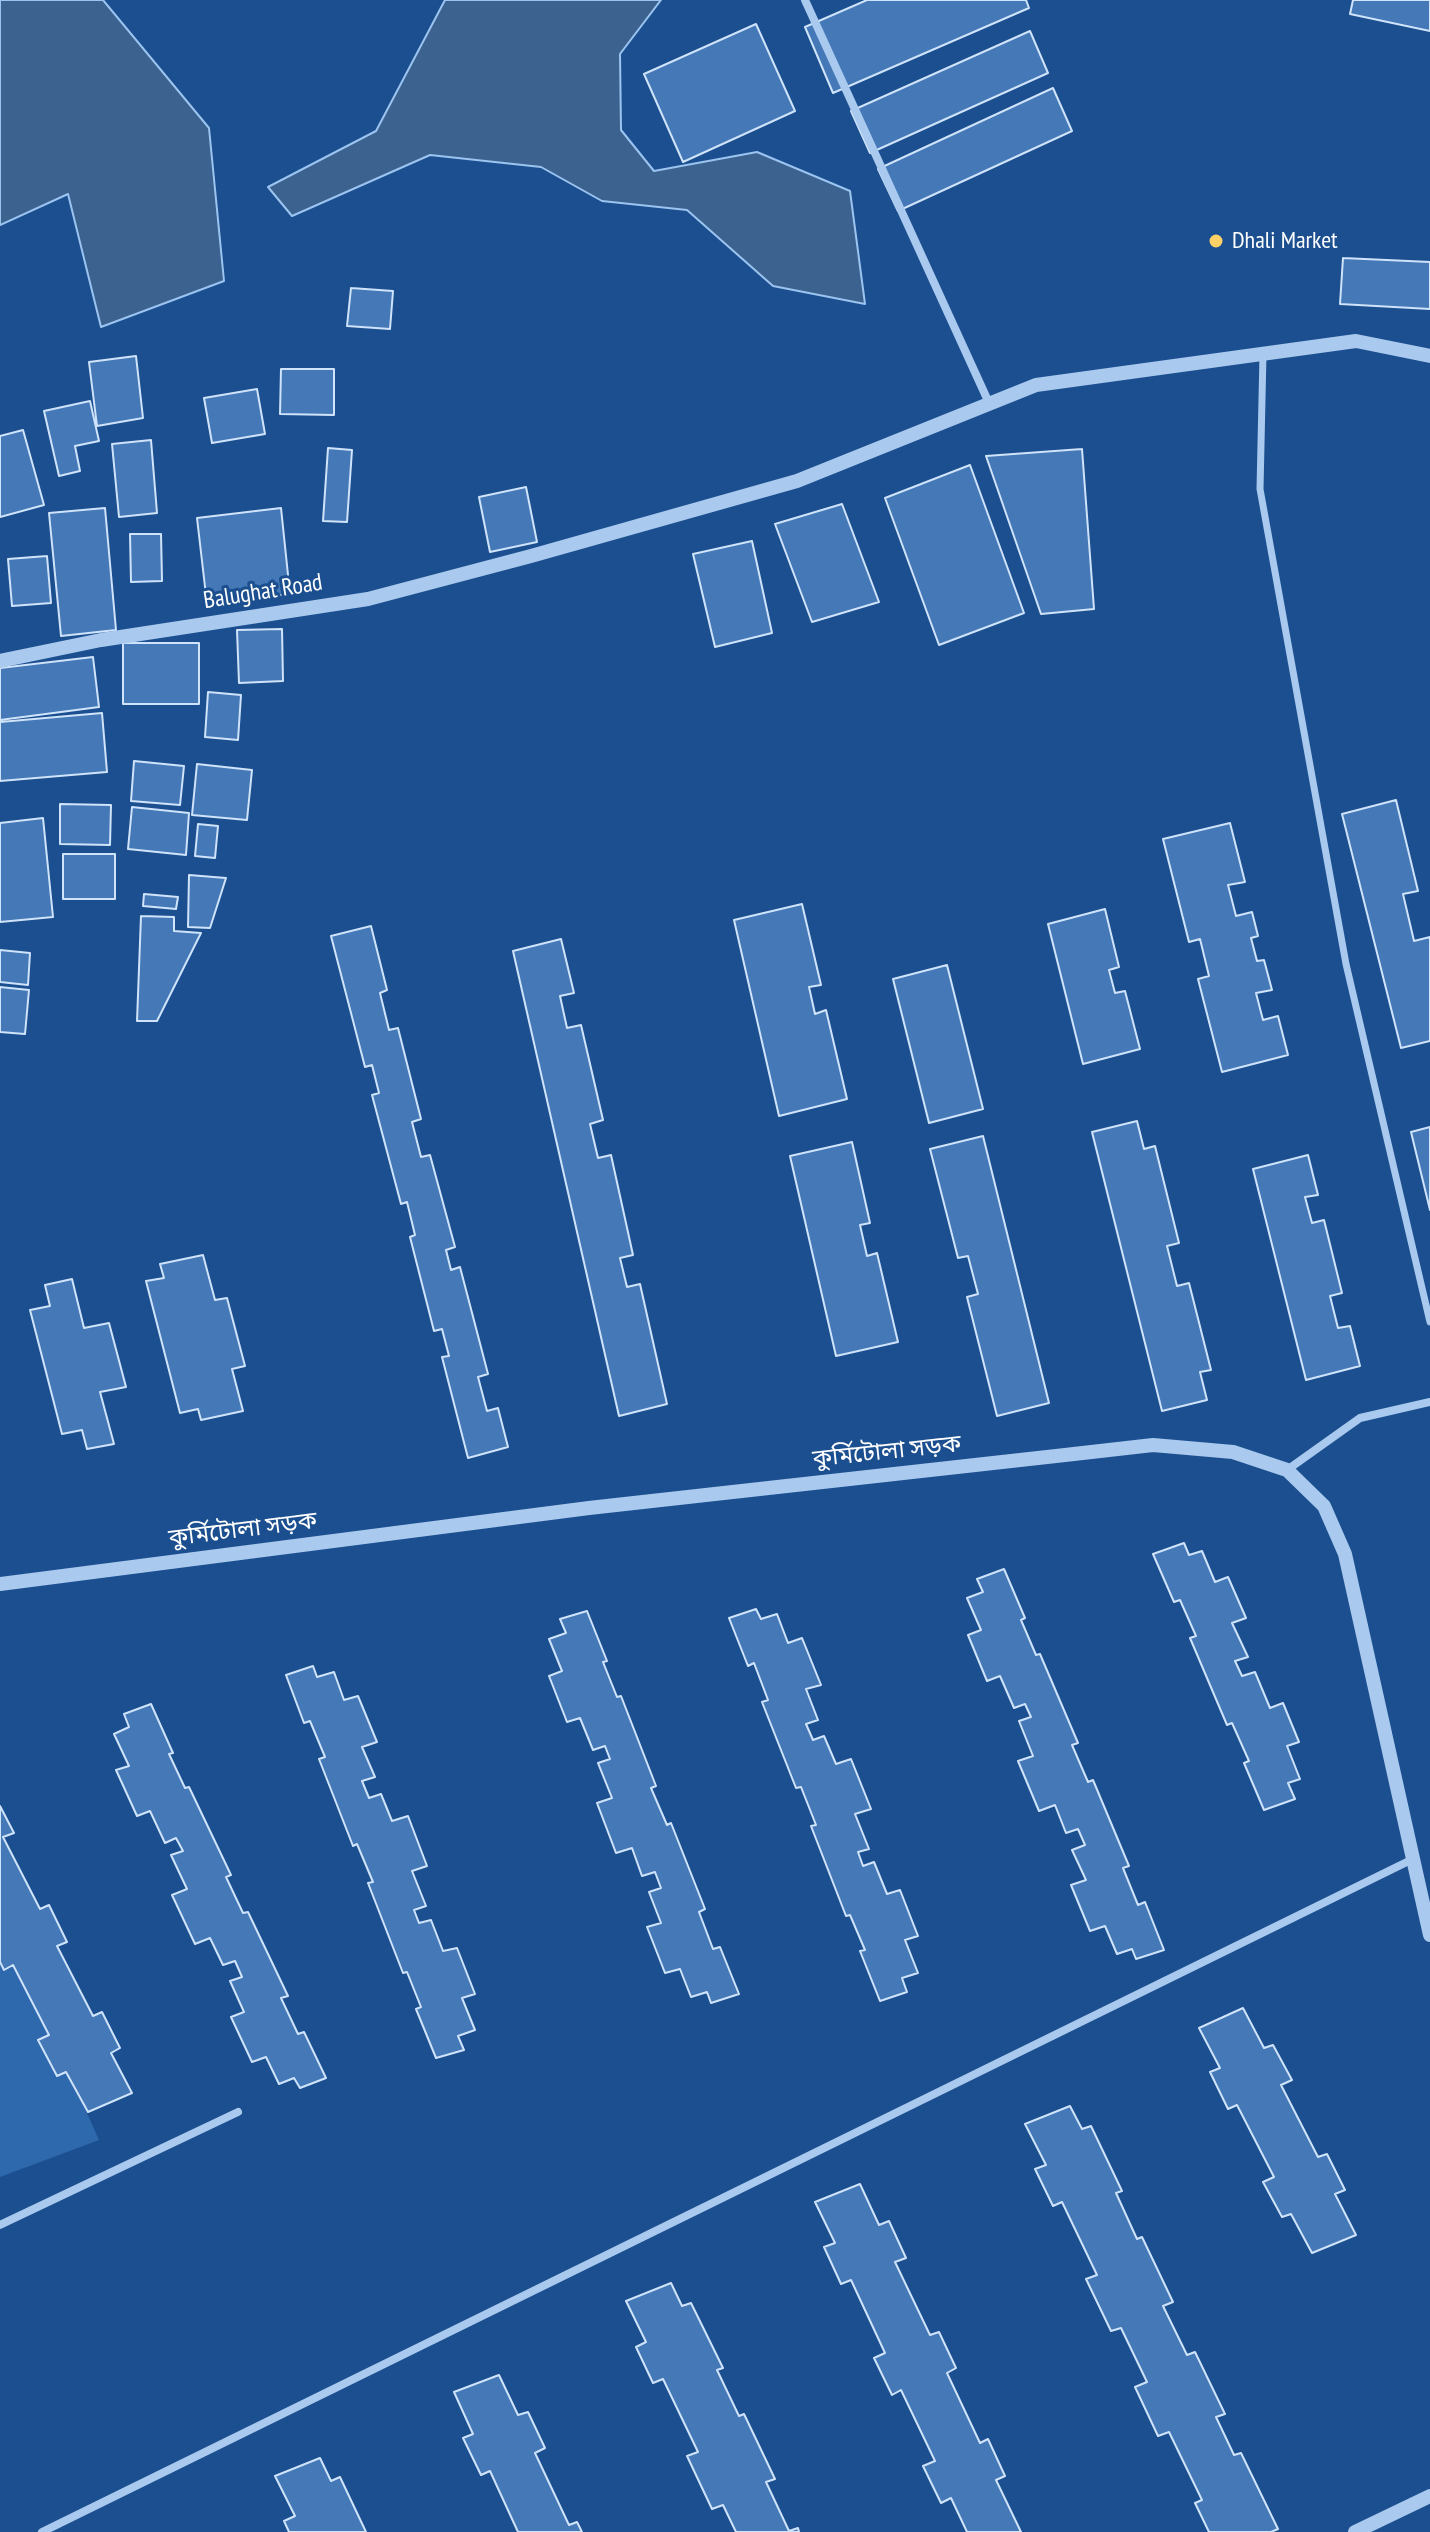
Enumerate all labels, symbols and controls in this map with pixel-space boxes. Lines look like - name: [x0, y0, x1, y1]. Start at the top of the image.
- place label: Dhali Market: [1232, 227, 1338, 255]
- marker: Dhali Market: [1207, 232, 1225, 250]
- street label: Balughat Road: [201, 568, 325, 616]
- street label: কুর্মিটোলা সড়ক: [811, 1430, 963, 1474]
- street label: কুর্মিটোলা সড়ক: [167, 1507, 319, 1553]

